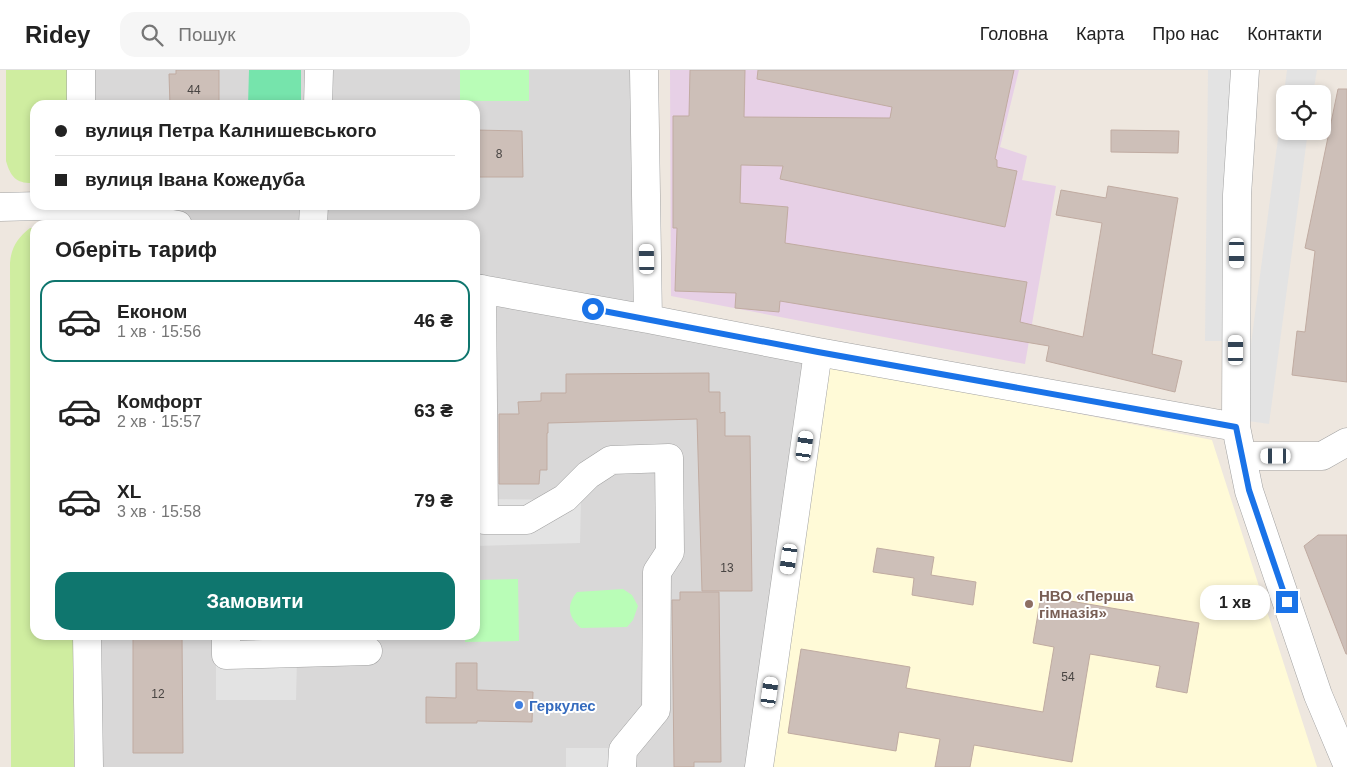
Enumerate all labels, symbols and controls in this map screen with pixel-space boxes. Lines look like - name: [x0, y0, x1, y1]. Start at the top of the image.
- search box: [120, 12, 470, 57]
- text: Ridey: [25, 21, 90, 48]
- icon: search: [138, 21, 166, 49]
- text: Пошук: [178, 24, 236, 45]
- text: Головна: [980, 24, 1048, 44]
- text: Карта: [1076, 24, 1124, 44]
- text: Про нас: [1152, 24, 1219, 44]
- text: Контакти: [1247, 24, 1322, 44]
- house number: 44: [187, 83, 201, 97]
- map controls: [1276, 85, 1331, 140]
- button: locate: [1276, 85, 1331, 140]
- text: вулиця Петра Калнишевського: [85, 120, 377, 141]
- house number: 8: [496, 147, 503, 161]
- text: вулиця Івана Кожедуба: [85, 169, 305, 190]
- text: Оберіть тариф: [55, 237, 217, 262]
- car: [1229, 238, 1244, 268]
- car: [639, 244, 654, 274]
- route start: [582, 298, 604, 320]
- icon: car: [57, 299, 102, 344]
- text: Економ: [117, 301, 187, 322]
- text: 46 ₴: [414, 310, 453, 331]
- text: 1 хв · 15:56: [117, 323, 201, 340]
- car: [1228, 335, 1243, 365]
- icon: car: [57, 389, 102, 434]
- text: Комфорт: [117, 391, 202, 412]
- text: 63 ₴: [414, 400, 453, 421]
- text: 2 хв · 15:57: [117, 413, 201, 430]
- car: [795, 430, 814, 462]
- car: [1261, 449, 1291, 464]
- icon: car: [57, 479, 102, 524]
- text: XL: [117, 481, 141, 502]
- text: 79 ₴: [414, 490, 453, 511]
- text: 3 хв · 15:58: [117, 503, 201, 520]
- car: [779, 543, 798, 575]
- house number: 13: [720, 561, 734, 575]
- button: Замовити: [55, 572, 455, 630]
- callout: 1 хв: [1200, 584, 1270, 620]
- place label: НВО «Перша гімназія»: [1039, 587, 1134, 621]
- route end: [1276, 591, 1298, 613]
- text: 1 хв: [1219, 594, 1251, 611]
- marker: НВО «Перша гімназія»: [1023, 598, 1035, 610]
- house number: 54: [1061, 670, 1075, 684]
- car: [760, 676, 779, 708]
- house number: 12: [151, 687, 165, 701]
- place label: Геркулес: [529, 697, 596, 714]
- marker: Геркулес: [513, 699, 525, 711]

